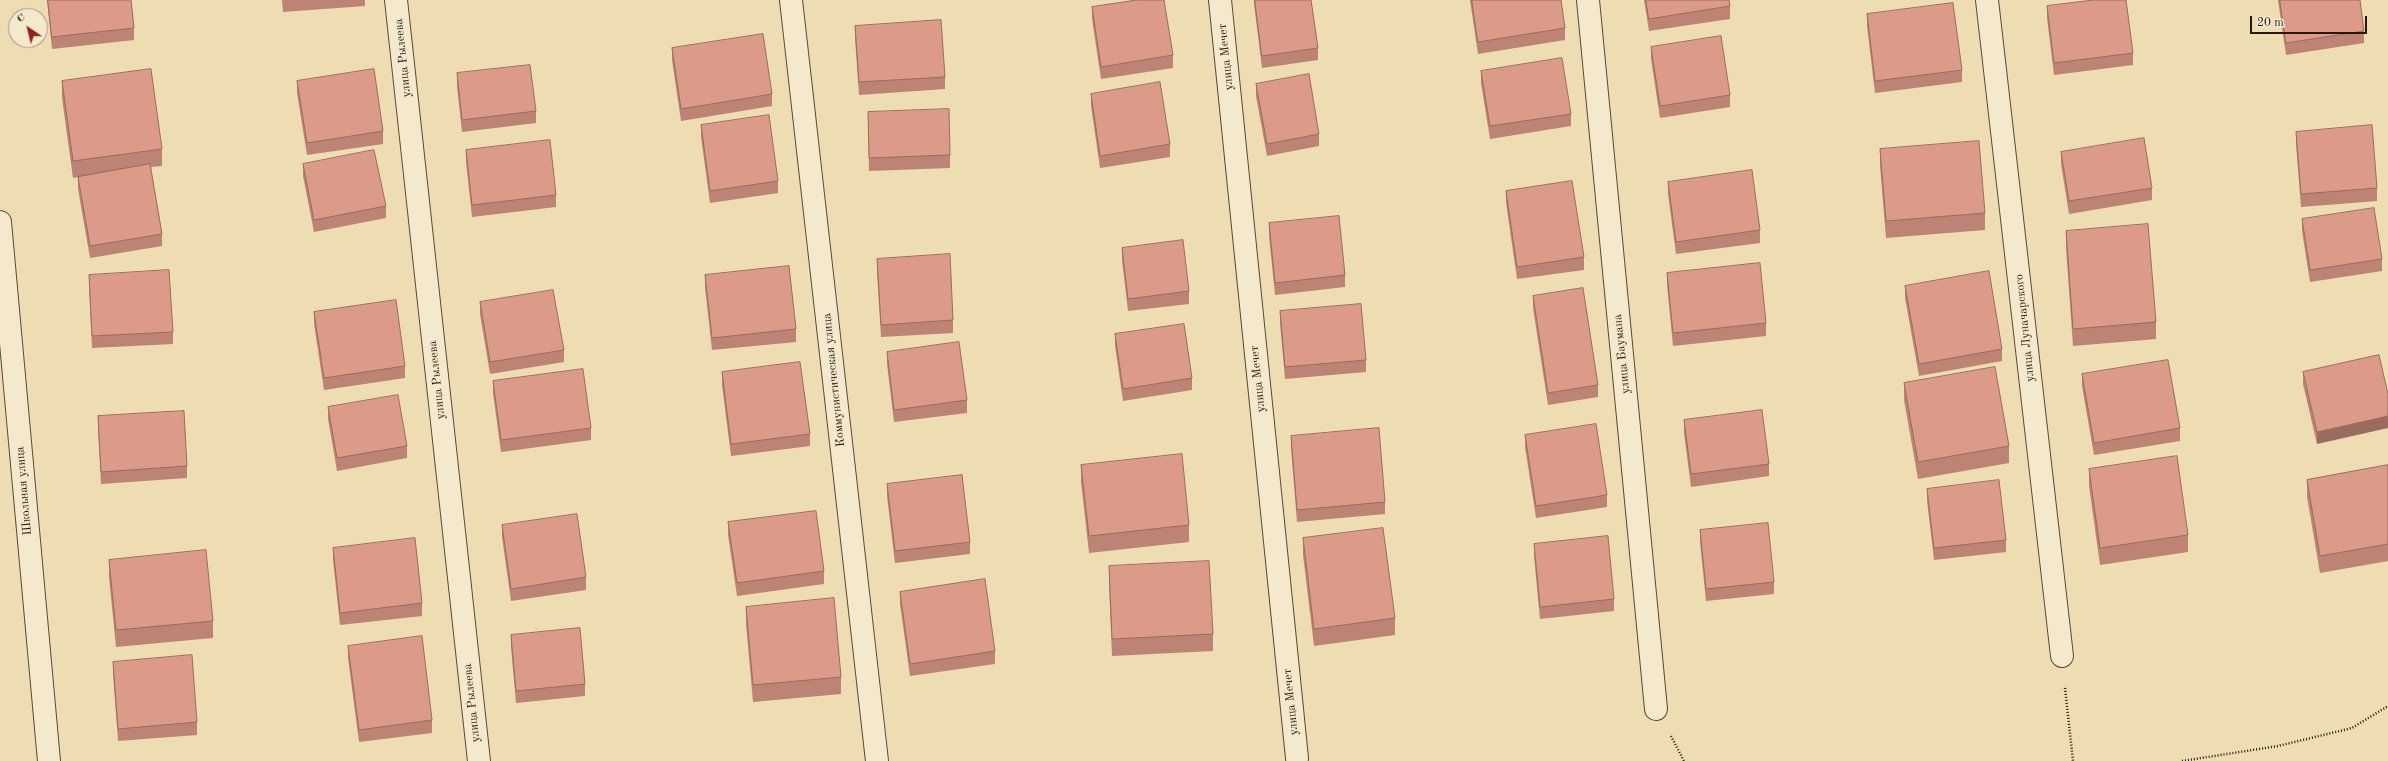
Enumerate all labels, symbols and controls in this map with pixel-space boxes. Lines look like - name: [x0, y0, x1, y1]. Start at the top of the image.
- north arrow: [8, 8, 48, 48]
- scale bar: [2252, 8, 2369, 34]
- text: С: [15, 12, 28, 25]
- text: 20 m: [2257, 17, 2284, 29]
- street label: улица Рылеева: [392, 18, 414, 98]
- street label: улица Мечет: [1215, 23, 1237, 91]
- street label: улица Луначарского: [2012, 273, 2038, 383]
- street label: Коммунистическая улица: [820, 312, 848, 448]
- street label: улица Баумана: [1611, 313, 1633, 395]
- street label: улица Рылеева: [426, 340, 448, 420]
- street label: улица Мечет: [1247, 345, 1269, 413]
- street label: Школьная улица: [13, 446, 35, 536]
- street label: улица Рылеева: [461, 663, 483, 743]
- street label: улица Мечет: [1280, 668, 1302, 736]

